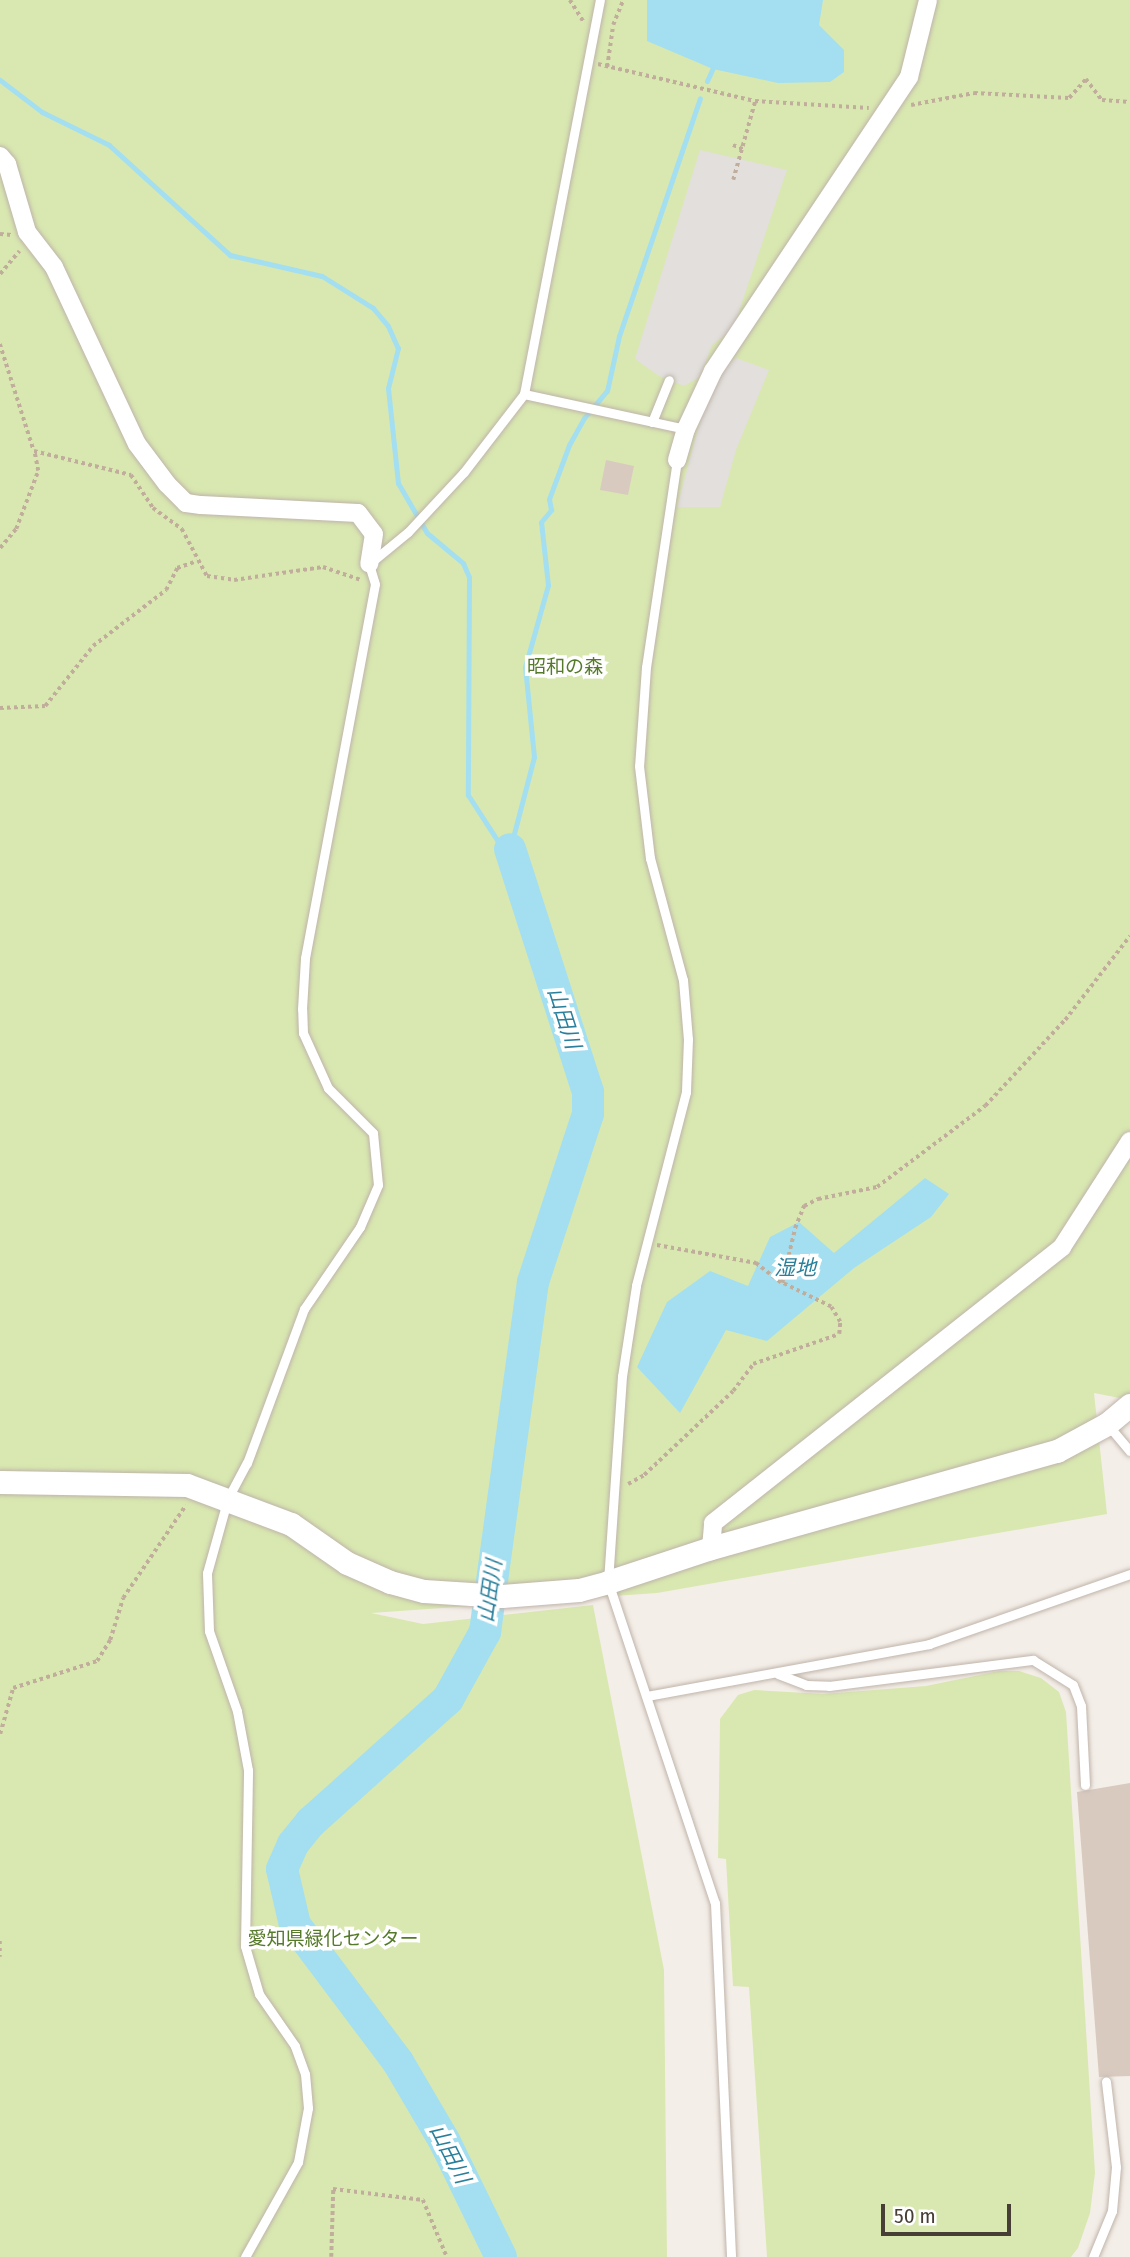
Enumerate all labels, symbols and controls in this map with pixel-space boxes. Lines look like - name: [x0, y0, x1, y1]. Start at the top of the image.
- park label: 昭和の森: [527, 656, 603, 678]
- water label: 山田川: [542, 984, 586, 1052]
- water label: 湿地: [774, 1255, 816, 1281]
- water label: 山田川: [473, 1558, 507, 1624]
- park label: 愛知県緑化センター: [248, 1928, 418, 1950]
- water label: 山田川: [424, 2120, 476, 2188]
- scale bar: [885, 2190, 1014, 2234]
- text: 50 m: [894, 2203, 936, 2229]

